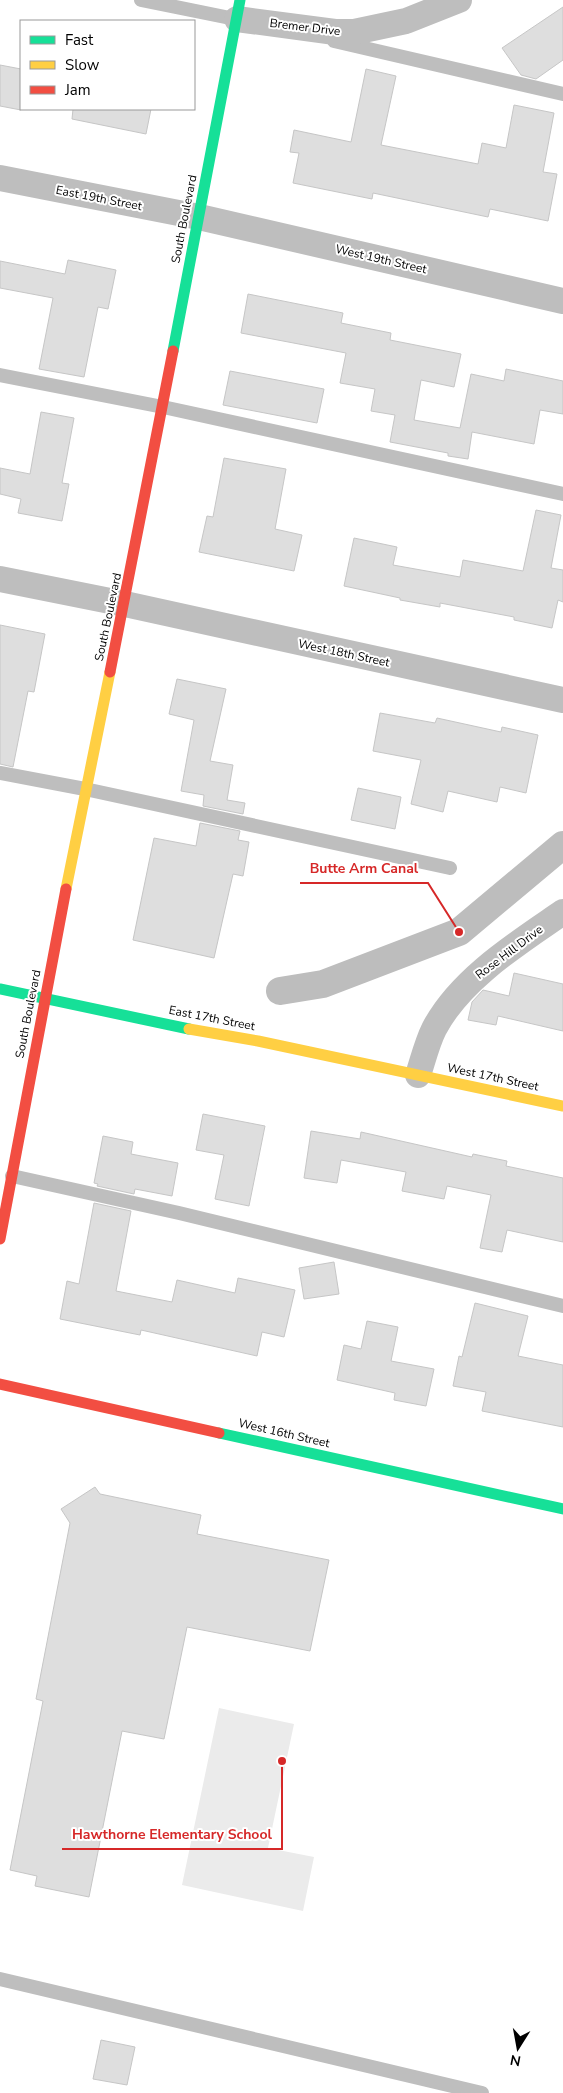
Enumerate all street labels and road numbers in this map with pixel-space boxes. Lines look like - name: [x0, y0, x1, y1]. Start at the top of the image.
- street label: Bremer Drive: [269, 15, 341, 39]
- street label: South Boulevard: [168, 173, 200, 265]
- street label: East 19th Street: [55, 182, 144, 214]
- street label: West 19th Street: [334, 241, 429, 277]
- street label: South Boulevard: [91, 571, 125, 663]
- street label: West 18th Street: [297, 635, 392, 671]
- street label: Rose Hill Drive: [472, 921, 546, 983]
- street label: South Boulevard: [12, 968, 44, 1060]
- street label: East 17th Street: [168, 1002, 257, 1034]
- street label: West 17th Street: [446, 1059, 541, 1095]
- street label: West 16th Street: [237, 1415, 332, 1451]

